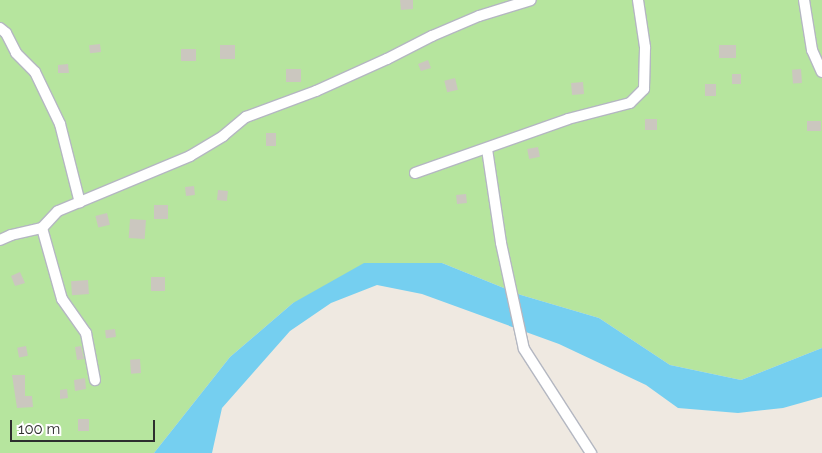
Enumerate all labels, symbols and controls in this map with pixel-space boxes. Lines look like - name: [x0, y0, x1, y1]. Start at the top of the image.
- scale bar: [12, 410, 158, 442]
- text: 100 m: [18, 420, 60, 438]

